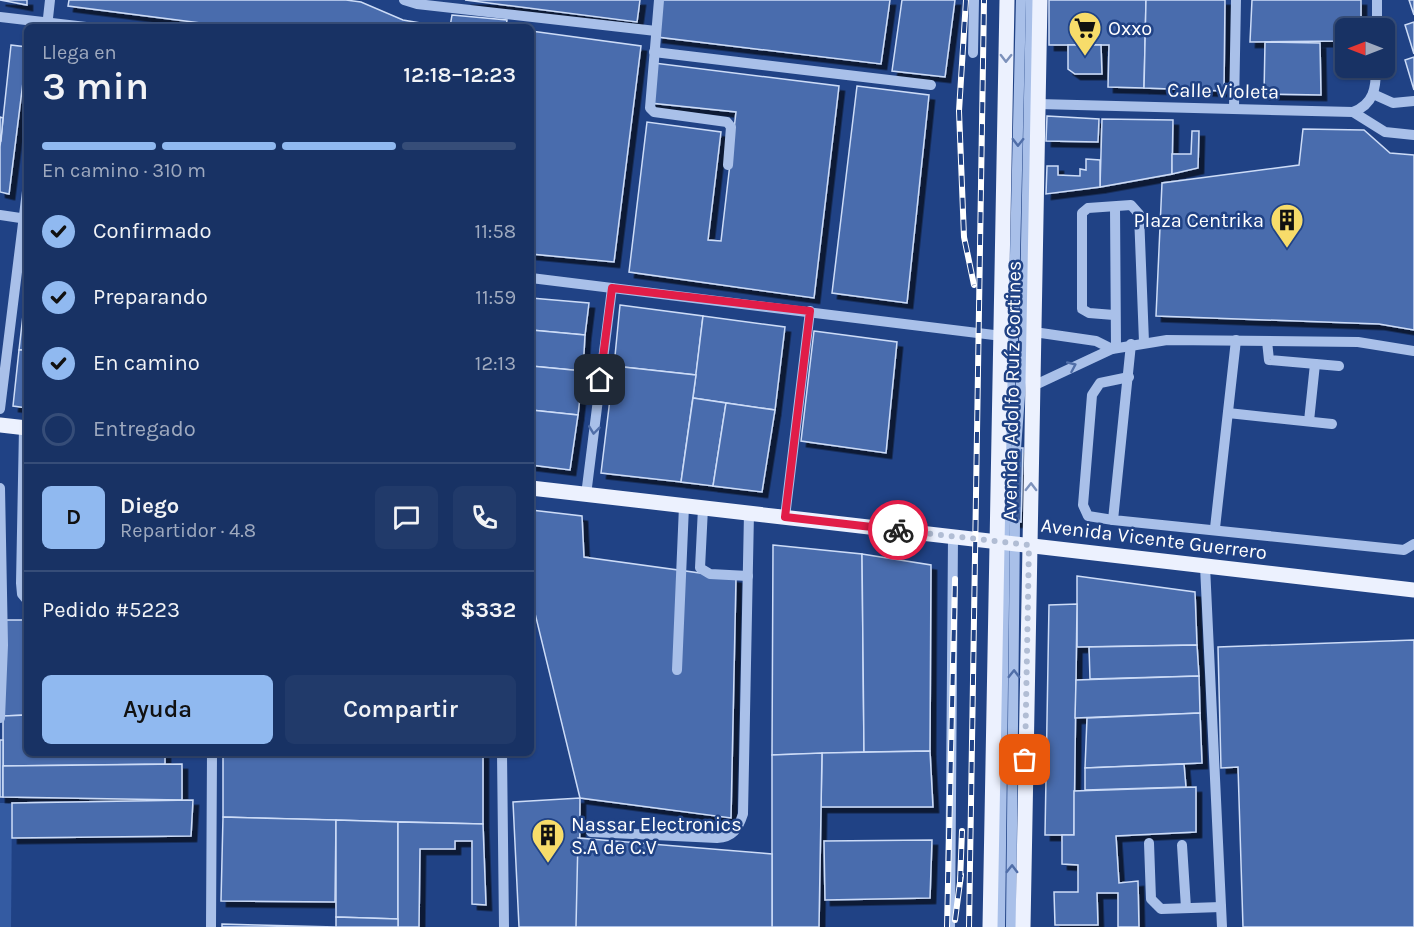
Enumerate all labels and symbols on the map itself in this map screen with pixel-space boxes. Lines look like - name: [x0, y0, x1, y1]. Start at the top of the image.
- supermarket icon: Oxxo: [1067, 10, 1103, 57]
- place label: Oxxo: [1108, 17, 1152, 40]
- north arrow: [1335, 18, 1395, 78]
- one-way arrow: [1000, 54, 1012, 63]
- street label: Calle Violeta: [1167, 79, 1279, 103]
- one-way arrow: [1012, 138, 1024, 147]
- building icon: Plaza Centrika: [1269, 202, 1305, 249]
- place label: Plaza Centrika: [1133, 209, 1264, 232]
- street label: Avenida Adolfo Ruíz Cortines: [998, 260, 1026, 522]
- pin: [574, 354, 625, 405]
- one-way arrow: [1065, 361, 1076, 373]
- one-way arrow: [588, 425, 601, 434]
- one-way arrow: [1024, 482, 1037, 491]
- courier: [868, 500, 928, 560]
- street label: Avenida Vicente Guerrero: [1040, 514, 1268, 564]
- one-way arrow: [1008, 669, 1020, 678]
- pin: [999, 734, 1050, 785]
- place label: Nassar Electronics S.A de C.V: [571, 813, 742, 859]
- building icon: Nassar Electronics S.A de C.V: [530, 817, 566, 864]
- one-way arrow: [1006, 864, 1018, 873]

